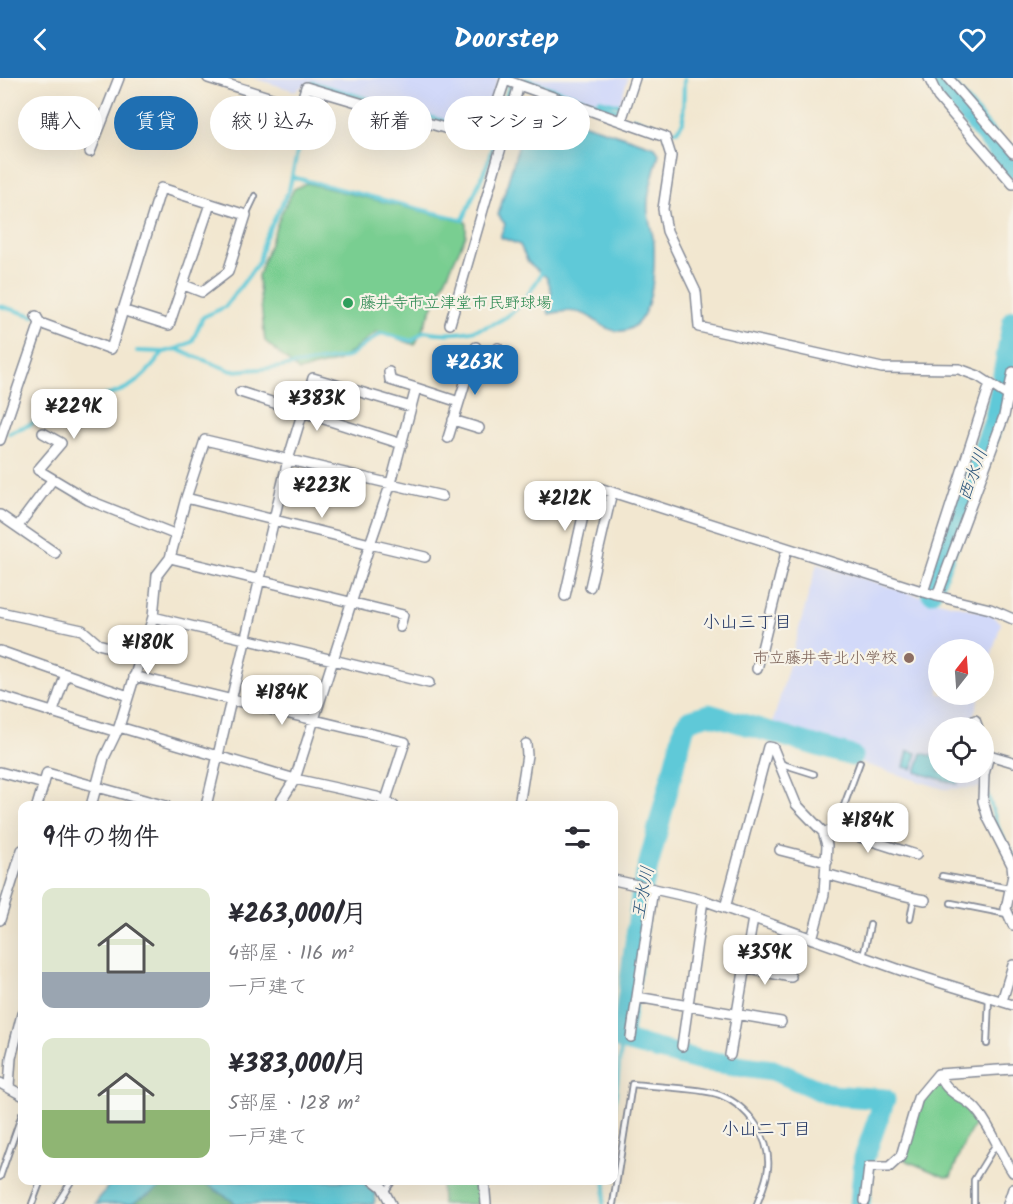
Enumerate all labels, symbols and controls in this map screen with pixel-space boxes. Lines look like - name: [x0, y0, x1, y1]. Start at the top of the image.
- text: Doorstep: [454, 18, 559, 61]
- icon: back: [24, 23, 57, 56]
- icon: heart: [956, 23, 989, 56]
- chip: 購入: [18, 96, 102, 150]
- chip: 賃貸: [114, 96, 198, 150]
- chip: 絞り込み: [210, 96, 336, 150]
- chip: 新着: [348, 96, 432, 150]
- chip: マンション: [444, 96, 590, 150]
- place label: 藤井寺市立津堂市民野球場: [360, 291, 552, 316]
- marker: 藤井寺市立津堂市民野球場: [341, 296, 355, 310]
- pin: ¥263K: [433, 345, 517, 396]
- text: ¥263K: [446, 348, 504, 380]
- pin: ¥383K: [275, 381, 359, 432]
- text: ¥383K: [288, 384, 346, 416]
- pin: ¥229K: [32, 389, 116, 440]
- text: ¥229K: [45, 392, 103, 424]
- water label: 西水川: [951, 445, 997, 505]
- pin: ¥223K: [280, 468, 364, 519]
- text: ¥223K: [293, 471, 351, 503]
- pin: ¥212K: [523, 481, 607, 532]
- text: ¥212K: [538, 484, 592, 516]
- district label: 小山三丁目: [702, 609, 792, 638]
- pin: ¥180K: [106, 625, 190, 676]
- text: ¥180K: [122, 628, 174, 660]
- north arrow: [928, 639, 994, 705]
- map controls: [928, 639, 994, 783]
- place label: 市立藤井寺北小学校: [753, 646, 897, 671]
- marker: 市立藤井寺北小学校: [902, 651, 916, 665]
- pin: ¥184K: [240, 675, 324, 726]
- text: ¥184K: [255, 678, 309, 710]
- button: locate: [928, 717, 994, 783]
- pin: ¥184K: [826, 803, 910, 854]
- text: ¥184K: [841, 806, 895, 838]
- text: 9件の物件: [42, 817, 159, 859]
- icon: filters: [561, 821, 594, 854]
- water label: 王水川: [625, 864, 663, 922]
- text: ¥263,000/月: [228, 894, 368, 936]
- icon: home: [90, 912, 162, 984]
- pin: ¥359K: [723, 935, 807, 986]
- text: 4部屋 · 116 m²: [228, 938, 354, 970]
- text: ¥359K: [737, 938, 793, 970]
- text: 一戸建て: [228, 972, 308, 1004]
- text: ¥383,000/月: [228, 1044, 368, 1086]
- icon: home: [90, 1062, 162, 1134]
- text: 5部屋 · 128 m²: [228, 1088, 360, 1120]
- district label: 小山二丁目: [721, 1116, 811, 1145]
- text: 一戸建て: [228, 1122, 308, 1154]

